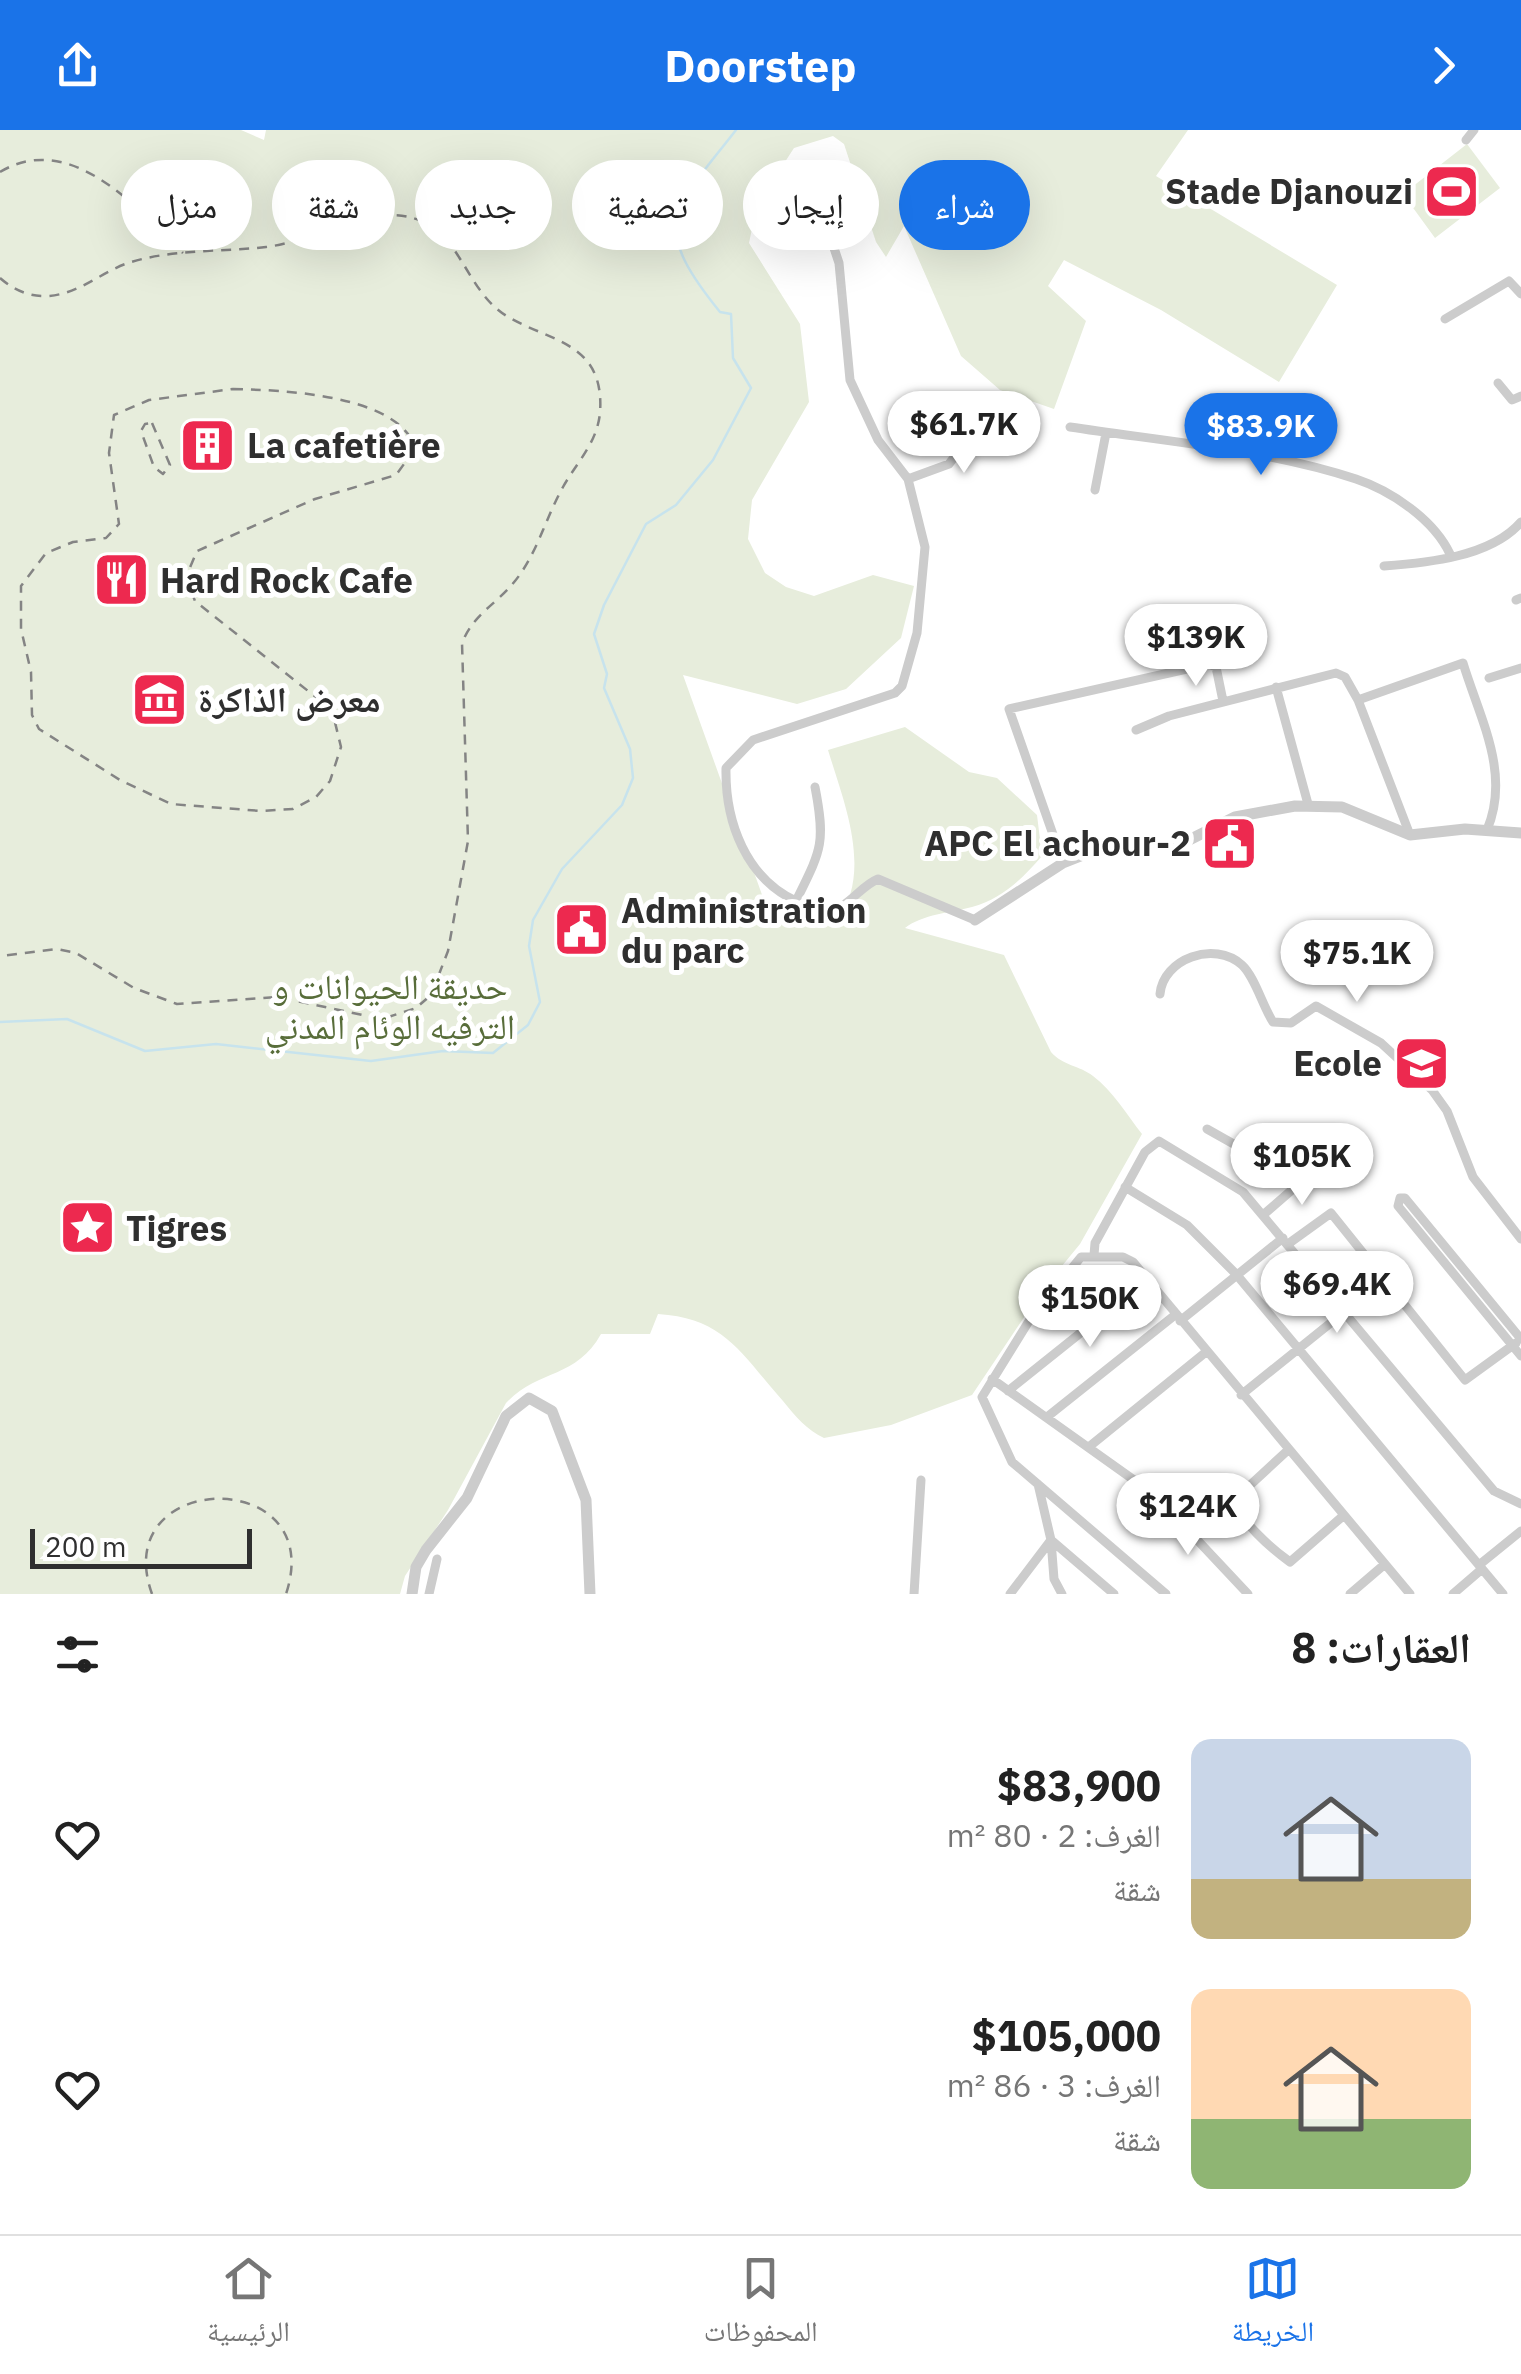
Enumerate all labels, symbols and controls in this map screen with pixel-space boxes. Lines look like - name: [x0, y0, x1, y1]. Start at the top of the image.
- text: Doorstep: [664, 36, 857, 94]
- icon: share: [50, 38, 105, 93]
- icon: forward: [1416, 38, 1471, 93]
- chip: منزل: [121, 160, 252, 250]
- chip: شقة: [272, 160, 395, 250]
- chip: جديد: [415, 160, 552, 250]
- chip: تصفية: [572, 160, 723, 250]
- chip: إيجار: [743, 160, 879, 250]
- chip: شراء: [899, 160, 1030, 250]
- sports icon: Stade Djanouzi: [1422, 161, 1482, 221]
- place label: Stade Djanouzi: [1165, 168, 1413, 214]
- pin: $61.7K: [883, 391, 1045, 476]
- pin: $83.9K: [1180, 393, 1342, 478]
- text: $61.7K: [909, 402, 1019, 444]
- text: $83.9K: [1206, 404, 1316, 446]
- building icon: La cafetière: [178, 415, 238, 475]
- place label: La cafetière: [247, 422, 441, 468]
- restaurant icon: Hard Rock Cafe: [91, 550, 151, 610]
- place label: Hard Rock Cafe: [160, 557, 413, 603]
- pin: $139K: [1126, 604, 1266, 689]
- text: $139K: [1146, 615, 1246, 657]
- museum icon: معرض الذاكرة: [129, 669, 189, 729]
- place label: معرض الذاكرة: [198, 676, 381, 722]
- public building icon: APC El achour-2: [1200, 813, 1260, 873]
- place label: APC El achour-2: [924, 820, 1191, 866]
- place label: Administration du parc: [621, 887, 867, 973]
- public building icon: Administration du parc: [552, 900, 612, 960]
- pin: $75.1K: [1276, 920, 1438, 1005]
- text: $75.1K: [1302, 931, 1412, 973]
- park label: حديقة الحيوانات و الترفيه الوئام المدني: [265, 963, 515, 1055]
- school or university icon: Ecole: [1391, 1033, 1451, 1093]
- place label: Ecole: [1293, 1040, 1382, 1086]
- pin: $105K: [1232, 1123, 1372, 1208]
- text: $105K: [1252, 1134, 1352, 1176]
- place icon: Tigres: [57, 1198, 117, 1258]
- place label: Tigres: [126, 1205, 227, 1251]
- pin: $69.4K: [1256, 1251, 1418, 1336]
- text: $69.4K: [1282, 1262, 1392, 1304]
- pin: $150K: [1020, 1265, 1160, 1350]
- text: $150K: [1040, 1276, 1140, 1318]
- pin: $124K: [1118, 1473, 1258, 1558]
- text: $124K: [1138, 1484, 1238, 1526]
- scale bar: [30, 1524, 252, 1568]
- text: 200 m: [45, 1528, 126, 1565]
- text: العقارات: 8: [1291, 1620, 1471, 1675]
- icon: filters: [50, 1627, 105, 1682]
- text: $83,900: [997, 1758, 1161, 1813]
- icon: home: [1271, 1779, 1391, 1899]
- icon: heart: [50, 1812, 105, 1867]
- text: الغرف: 2 · 80 m²: [947, 1814, 1161, 1856]
- text: شقة: [1113, 1868, 1161, 1910]
- text: $105,000: [972, 2008, 1161, 2063]
- icon: home: [1271, 2029, 1391, 2149]
- icon: heart: [50, 2062, 105, 2117]
- text: الغرف: 3 · 86 m²: [947, 2064, 1161, 2106]
- text: شقة: [1113, 2118, 1161, 2160]
- tab: الرئيسية: [207, 2251, 290, 2359]
- tab: المحفوظات: [704, 2251, 818, 2359]
- tab: الخريطة: [1232, 2251, 1314, 2359]

